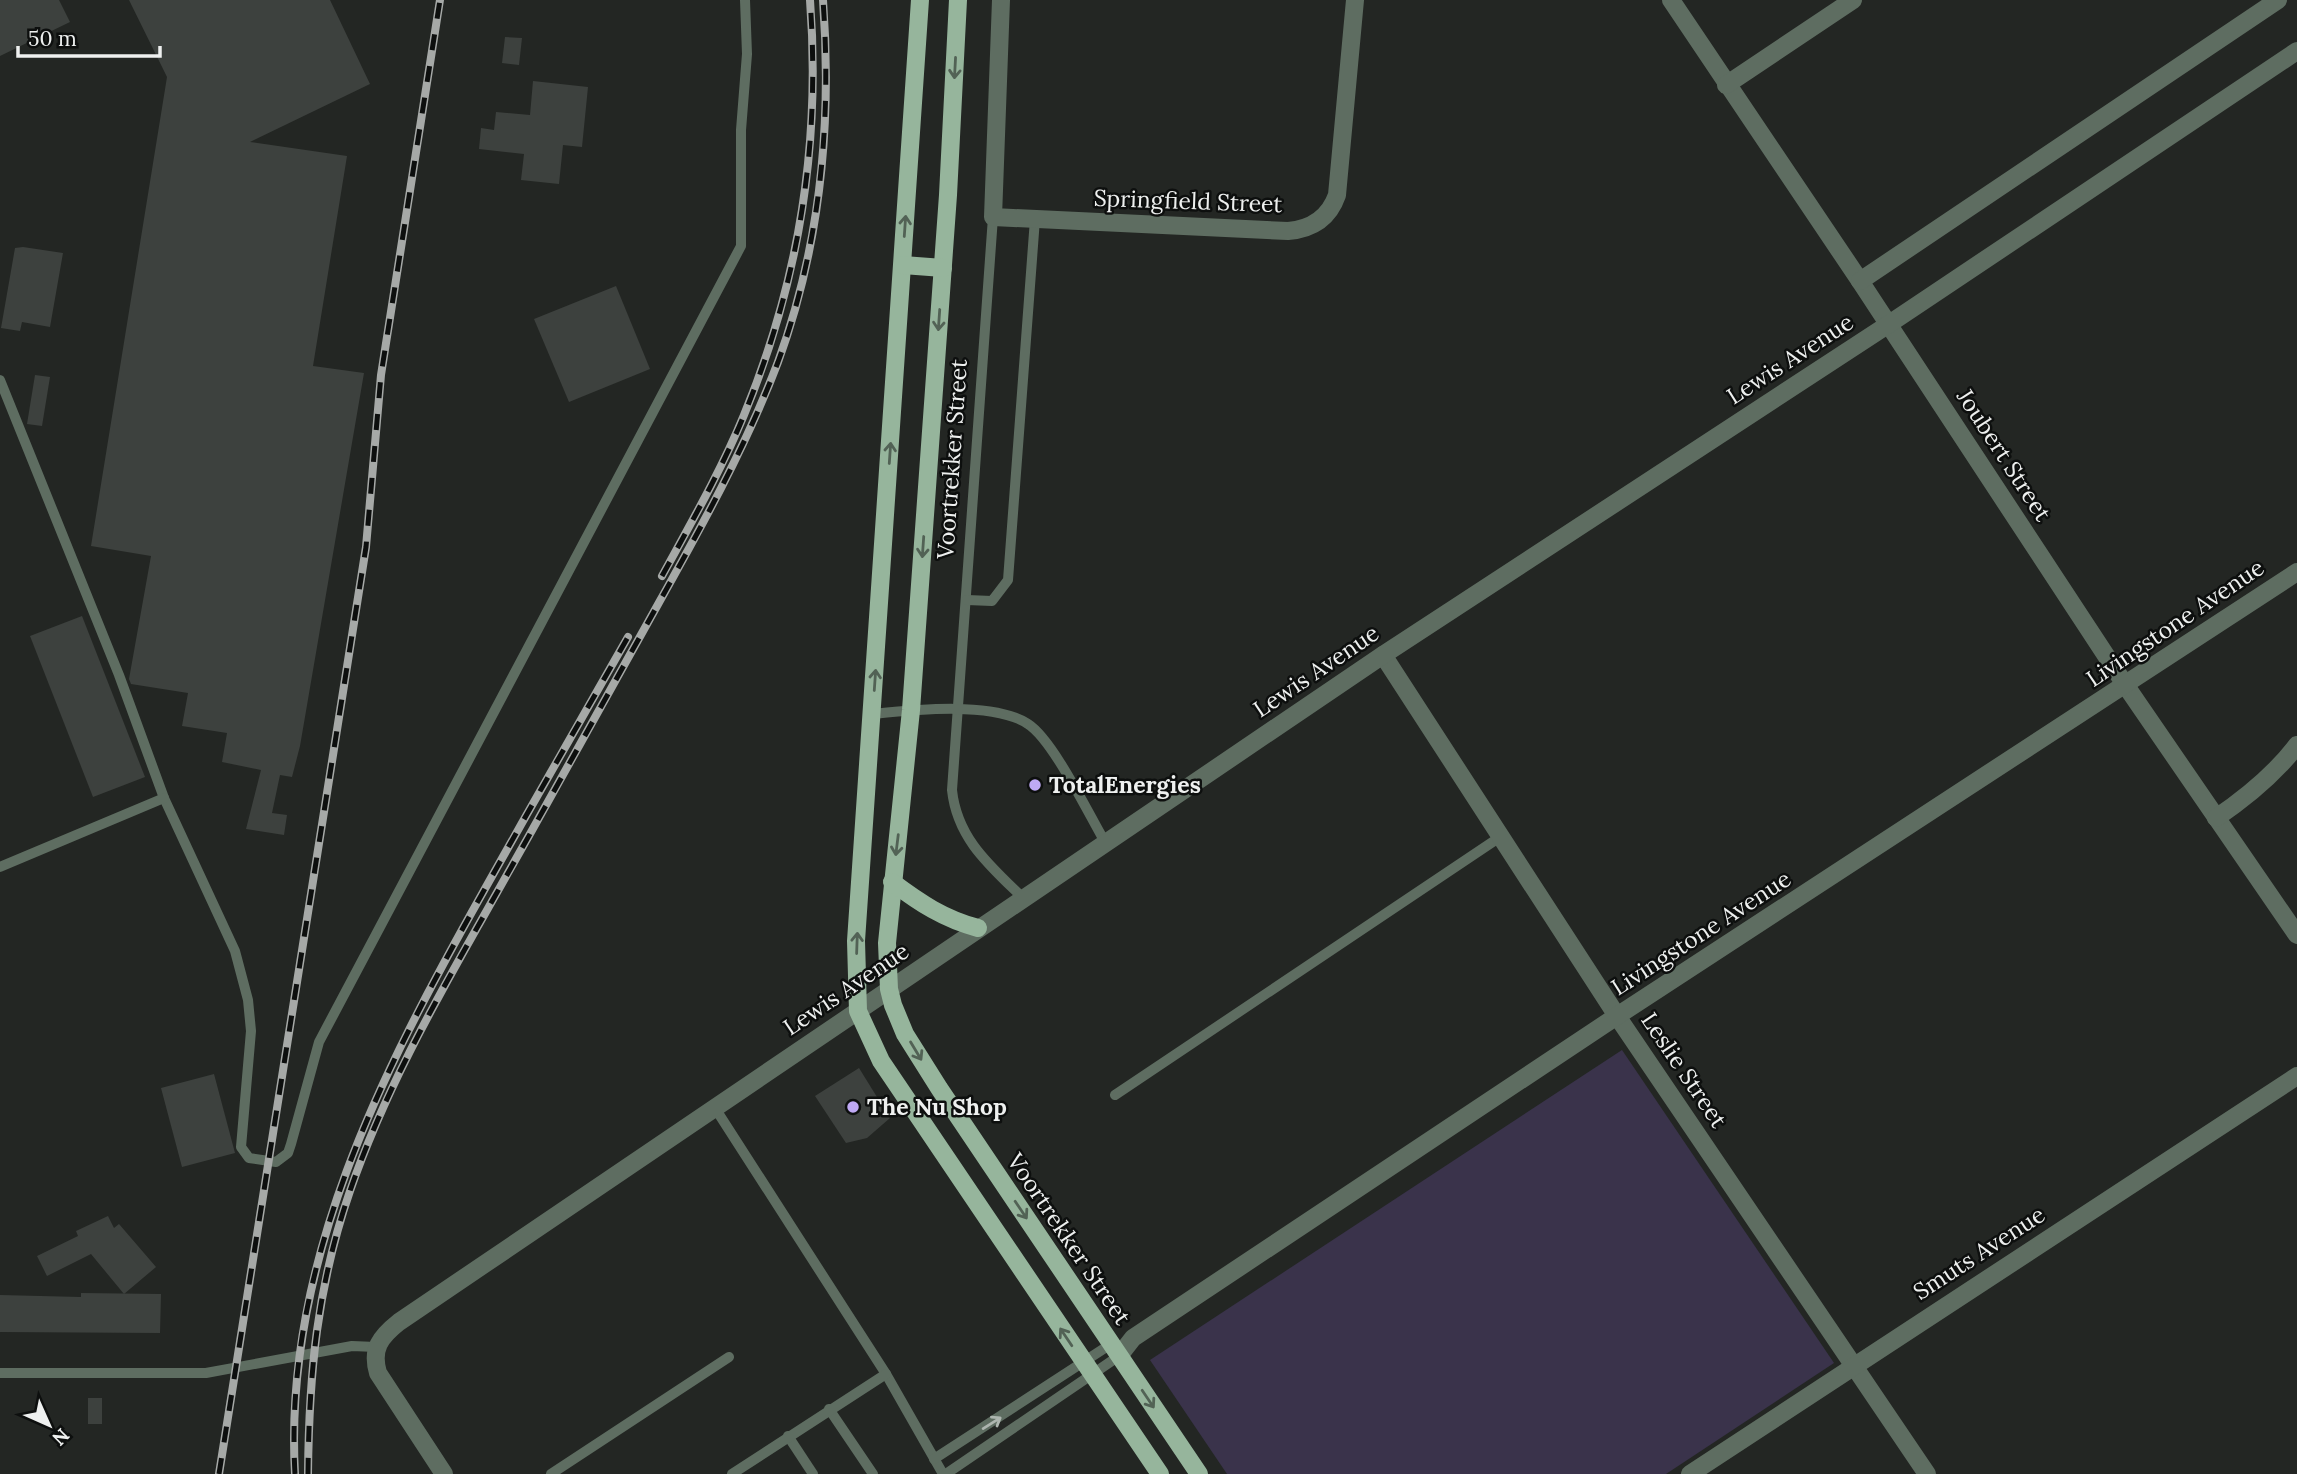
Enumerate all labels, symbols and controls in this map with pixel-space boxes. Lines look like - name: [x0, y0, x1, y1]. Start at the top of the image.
- scale bar: [18, 14, 159, 58]
- text: 50 m: [28, 25, 77, 52]
- one-way arrow: [948, 56, 961, 79]
- street label: Springfield Street: [1093, 183, 1283, 218]
- one-way arrow: [899, 215, 912, 238]
- street label: Lewis Avenue: [1721, 307, 1859, 410]
- one-way arrow: [932, 308, 945, 330]
- street label: Voortrekker Street: [930, 358, 973, 561]
- street label: Joubert Street: [1950, 382, 2058, 526]
- one-way arrow: [884, 443, 897, 465]
- one-way arrow: [916, 535, 929, 557]
- street label: Livingstone Avenue: [2080, 552, 2269, 693]
- street label: Lewis Avenue: [1247, 618, 1384, 723]
- one-way arrow: [869, 670, 882, 692]
- place label: TotalEnergies: [1049, 770, 1201, 799]
- marker: TotalEnergies: [1027, 777, 1043, 793]
- one-way arrow: [890, 833, 903, 856]
- street label: Livingstone Avenue: [1606, 864, 1796, 1001]
- one-way arrow: [850, 931, 863, 954]
- street label: Lewis Avenue: [777, 936, 914, 1041]
- street label: Leslie Street: [1635, 1007, 1734, 1133]
- one-way arrow: [910, 1041, 924, 1061]
- place label: The Nu Shop: [867, 1092, 1007, 1121]
- marker: The Nu Shop: [845, 1099, 861, 1115]
- street label: Voortrekker Street: [1001, 1147, 1138, 1330]
- street label: Smuts Avenue: [1908, 1199, 2050, 1306]
- one-way arrow: [1013, 1200, 1028, 1219]
- one-way arrow: [1059, 1328, 1073, 1347]
- one-way arrow: [1141, 1388, 1155, 1408]
- north arrow: [14, 1390, 84, 1460]
- one-way arrow: [981, 1415, 1001, 1429]
- text: N: [47, 1423, 75, 1451]

